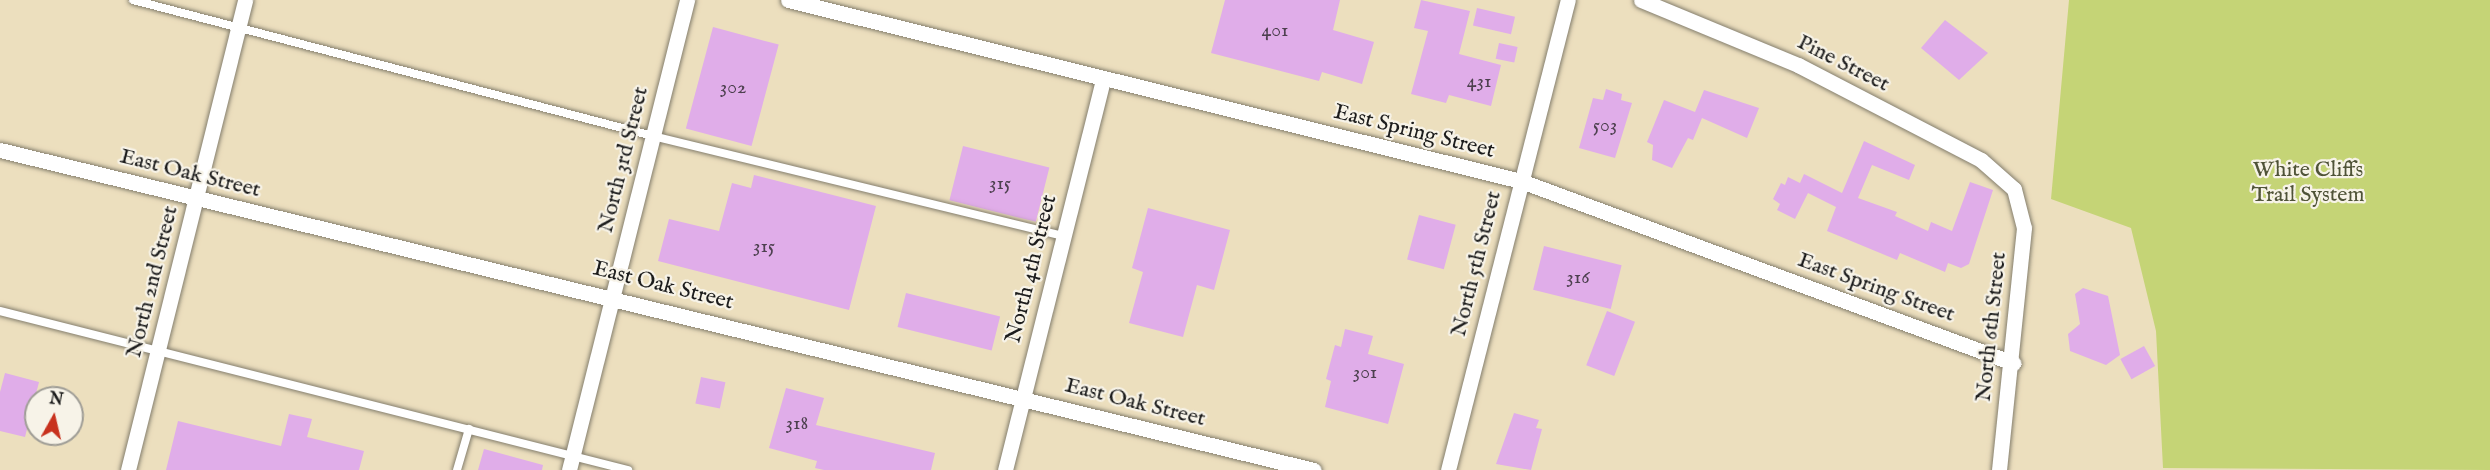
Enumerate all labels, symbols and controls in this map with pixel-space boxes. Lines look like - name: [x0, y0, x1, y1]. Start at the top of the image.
- house number: 401: [1262, 18, 1288, 42]
- street label: Pine Street: [1793, 30, 1893, 98]
- house number: 431: [1467, 69, 1491, 93]
- house number: 302: [720, 75, 746, 99]
- street label: North 3rd Street: [593, 84, 655, 236]
- street label: East Spring Street: [1331, 99, 1497, 165]
- house number: 503: [1593, 113, 1617, 137]
- street label: East Oak Street: [117, 144, 263, 204]
- park label: White Cliffs Trail System: [2252, 157, 2364, 208]
- house number: 315: [989, 171, 1011, 195]
- street label: North 5th Street: [1446, 189, 1508, 339]
- street label: North 4th Street: [1001, 192, 1063, 346]
- street label: North 2nd Street: [121, 203, 185, 361]
- house number: 315: [753, 234, 775, 258]
- street label: East Spring Street: [1794, 247, 1958, 329]
- street label: North 6th Street: [1971, 251, 2013, 403]
- street label: East Oak Street: [590, 256, 736, 316]
- house number: 316: [1566, 265, 1590, 289]
- house number: 301: [1353, 360, 1377, 384]
- street label: East Oak Street: [1062, 373, 1208, 433]
- north arrow: [24, 386, 84, 446]
- text: N: [48, 389, 64, 411]
- house number: 318: [786, 411, 808, 435]

